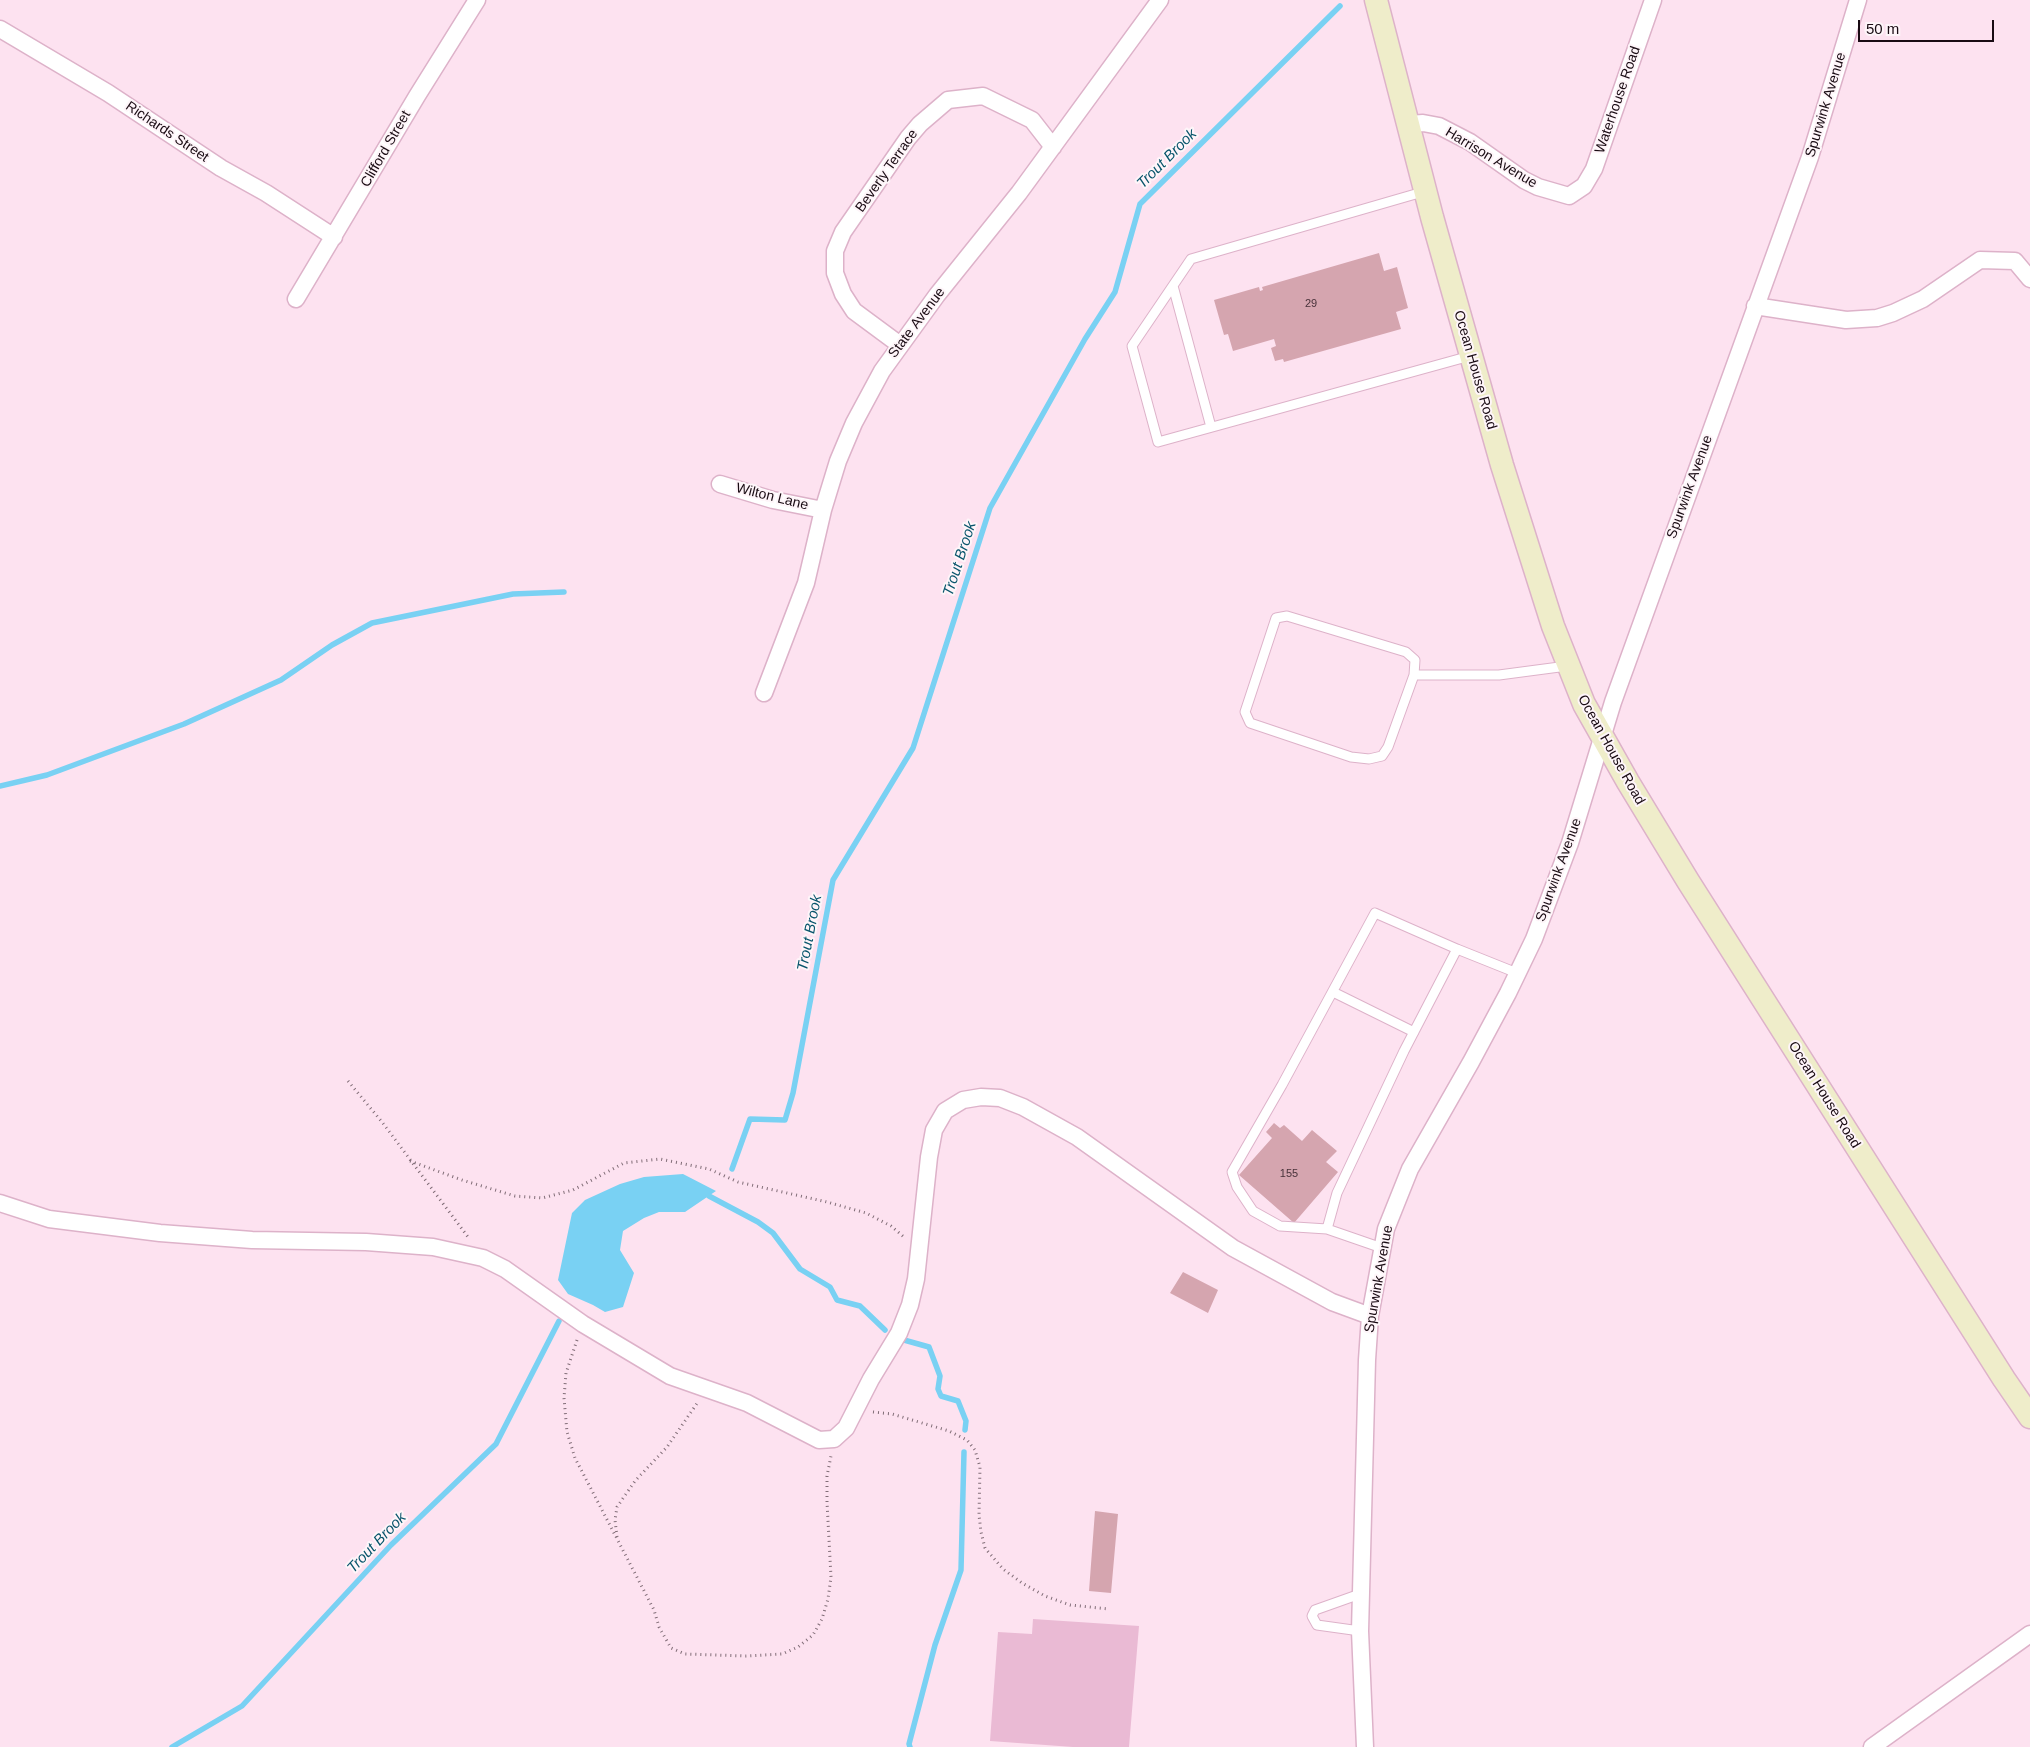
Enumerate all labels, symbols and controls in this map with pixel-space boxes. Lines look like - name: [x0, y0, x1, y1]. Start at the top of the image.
- scale bar: [1860, 10, 1996, 42]
- text: 50 m: [1866, 20, 1899, 37]
- street label: Waterhouse Road: [1592, 44, 1644, 156]
- street label: Spurwink Avenue: [1802, 51, 1850, 159]
- street label: Richards Street: [122, 98, 212, 166]
- street label: Clifford Street: [357, 108, 415, 190]
- street label: Harrison Avenue: [1442, 124, 1540, 192]
- water label: Trout Brook: [1133, 125, 1201, 193]
- street label: Beverly Terrace: [852, 126, 922, 216]
- street label: State Avenue: [885, 284, 949, 362]
- house number: 29: [1305, 297, 1317, 311]
- street label: Ocean House Road: [1450, 309, 1500, 431]
- street label: Spurwink Avenue: [1664, 433, 1716, 541]
- street label: Wilton Lane: [734, 480, 810, 514]
- water label: Trout Brook: [940, 519, 980, 599]
- street label: Ocean House Road: [1574, 692, 1648, 808]
- street label: Spurwink Avenue: [1533, 816, 1585, 924]
- water label: Trout Brook: [794, 893, 826, 973]
- street label: Ocean House Road: [1784, 1038, 1864, 1152]
- house number: 155: [1280, 1167, 1298, 1181]
- street label: Spurwink Avenue: [1361, 1224, 1397, 1334]
- water label: Trout Brook: [344, 1509, 410, 1577]

